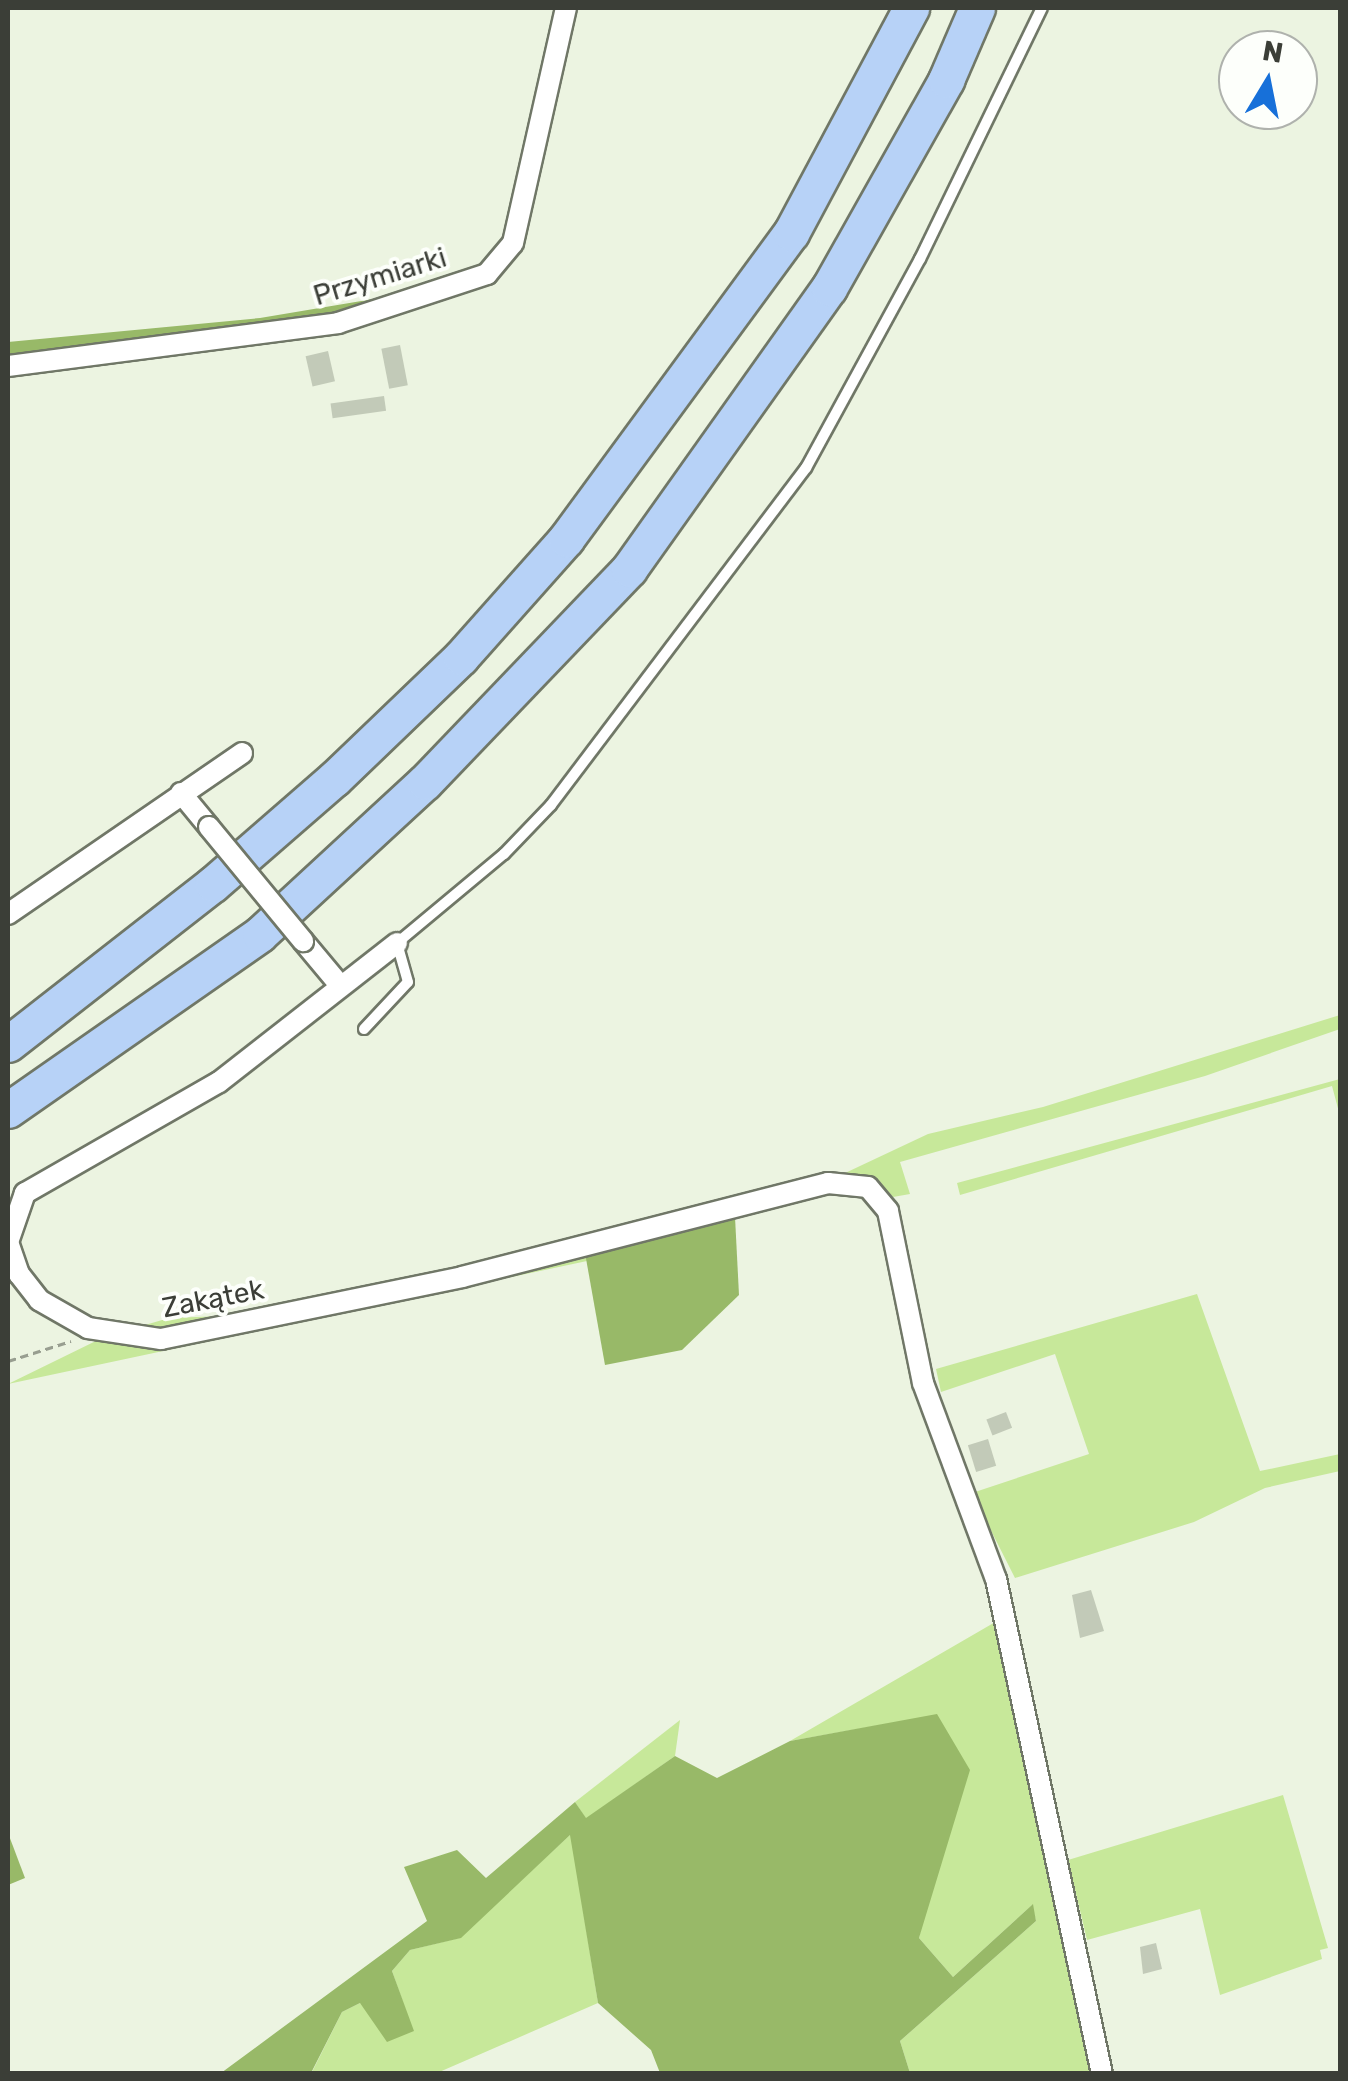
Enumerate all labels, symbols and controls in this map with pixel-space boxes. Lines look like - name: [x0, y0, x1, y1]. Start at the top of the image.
- north arrow: [1218, 30, 1318, 130]
- text: N: [1260, 34, 1286, 70]
- street label: Przymiarki: [309, 241, 451, 313]
- street label: Zakątek: [159, 1273, 267, 1325]

